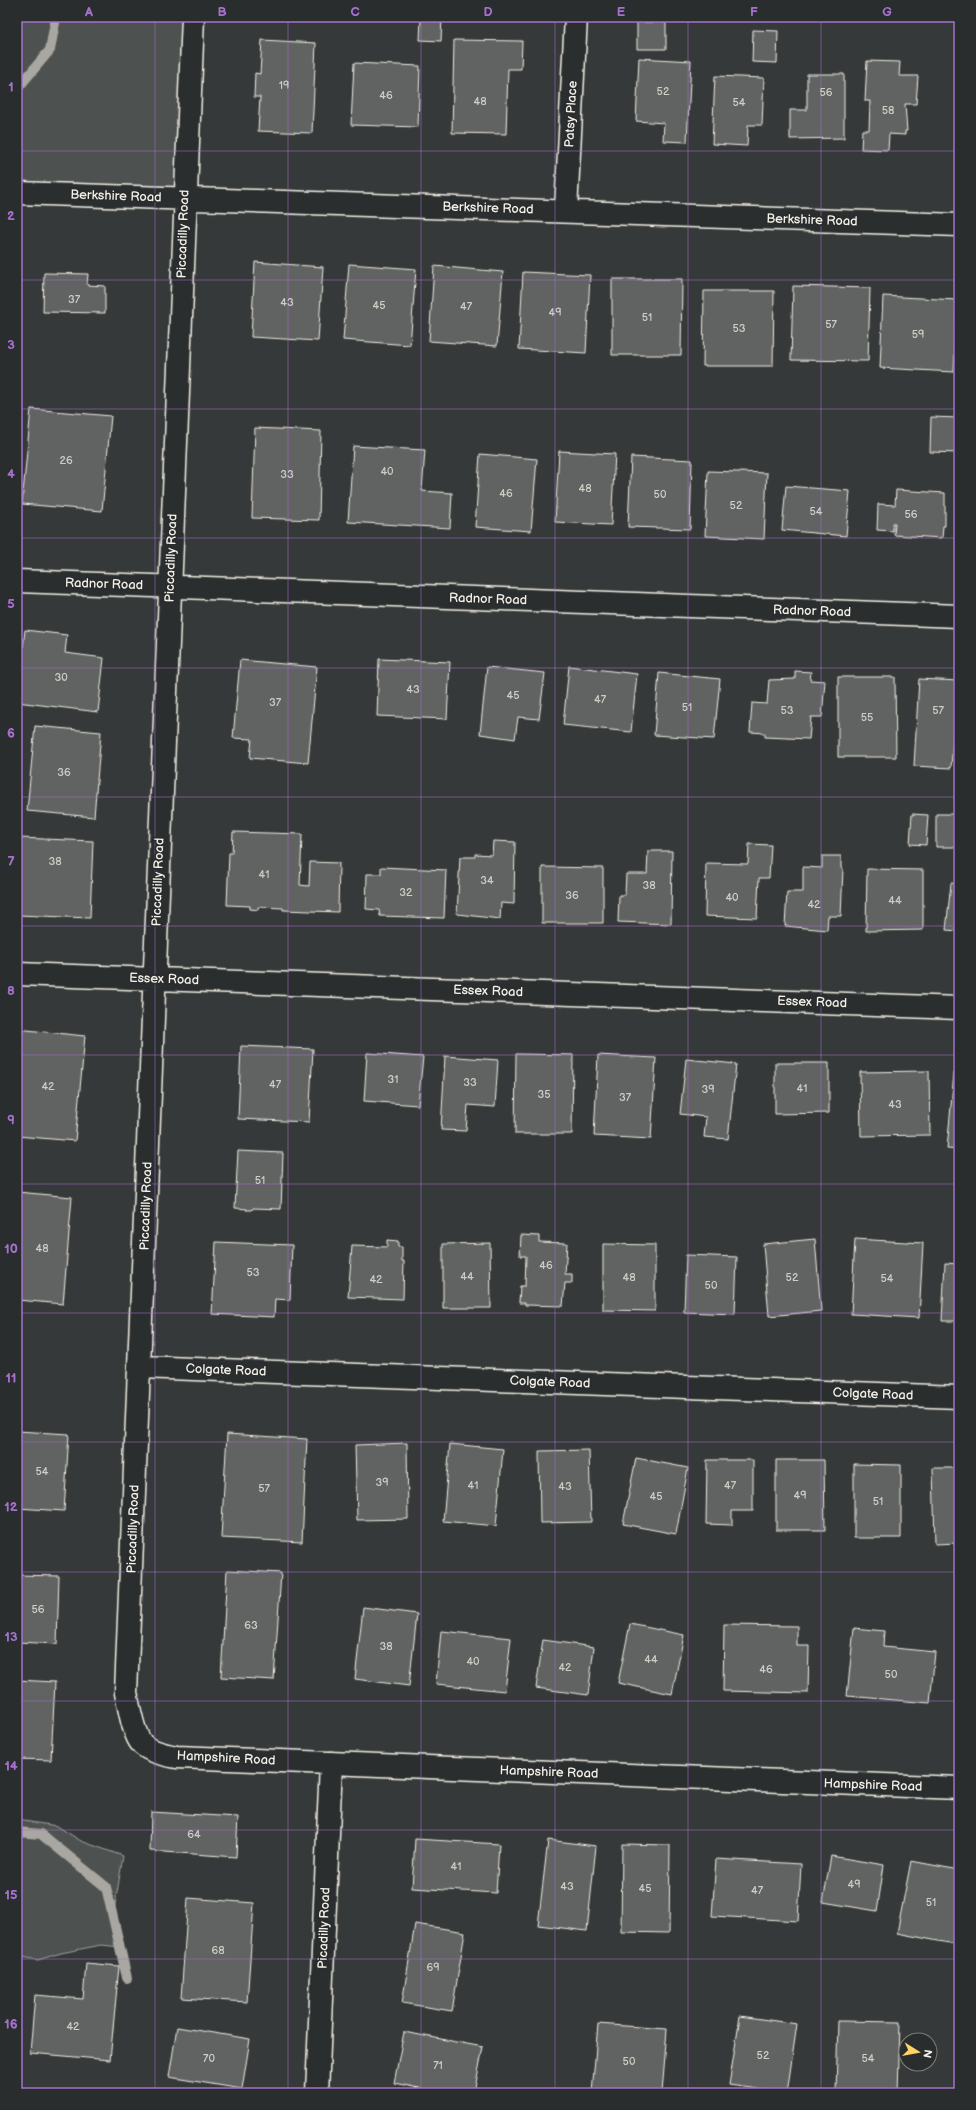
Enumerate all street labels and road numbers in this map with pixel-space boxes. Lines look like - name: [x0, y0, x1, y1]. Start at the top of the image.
- street label: Patsy Place: [561, 80, 581, 148]
- street label: Berkshire Road: [70, 186, 162, 206]
- street label: Piccadilly Road: [173, 189, 193, 279]
- street label: Berkshire Road: [442, 198, 534, 218]
- street label: Berkshire Road: [766, 210, 858, 230]
- street label: Piccadilly Road: [161, 513, 181, 603]
- street label: Radnor Road: [65, 575, 143, 593]
- street label: Radnor Road: [449, 590, 527, 608]
- street label: Radnor Road: [773, 602, 851, 620]
- street label: Piccadilly Road: [148, 837, 168, 927]
- street label: Essex Road: [129, 970, 199, 988]
- street label: Essex Road: [453, 982, 523, 1000]
- street label: Essex Road: [777, 993, 847, 1011]
- street label: Piccadilly Road: [136, 1161, 156, 1251]
- street label: Colgate Road: [185, 1361, 267, 1379]
- street label: Colgate Road: [509, 1373, 591, 1391]
- street label: Colgate Road: [832, 1385, 914, 1403]
- street label: Piccadilly Road: [123, 1484, 143, 1574]
- street label: Hampshire Road: [176, 1747, 276, 1769]
- street label: Hampshire Road: [499, 1762, 599, 1782]
- street label: Hampshire Road: [823, 1775, 923, 1795]
- street label: Picadilly Road: [315, 1887, 333, 1969]

